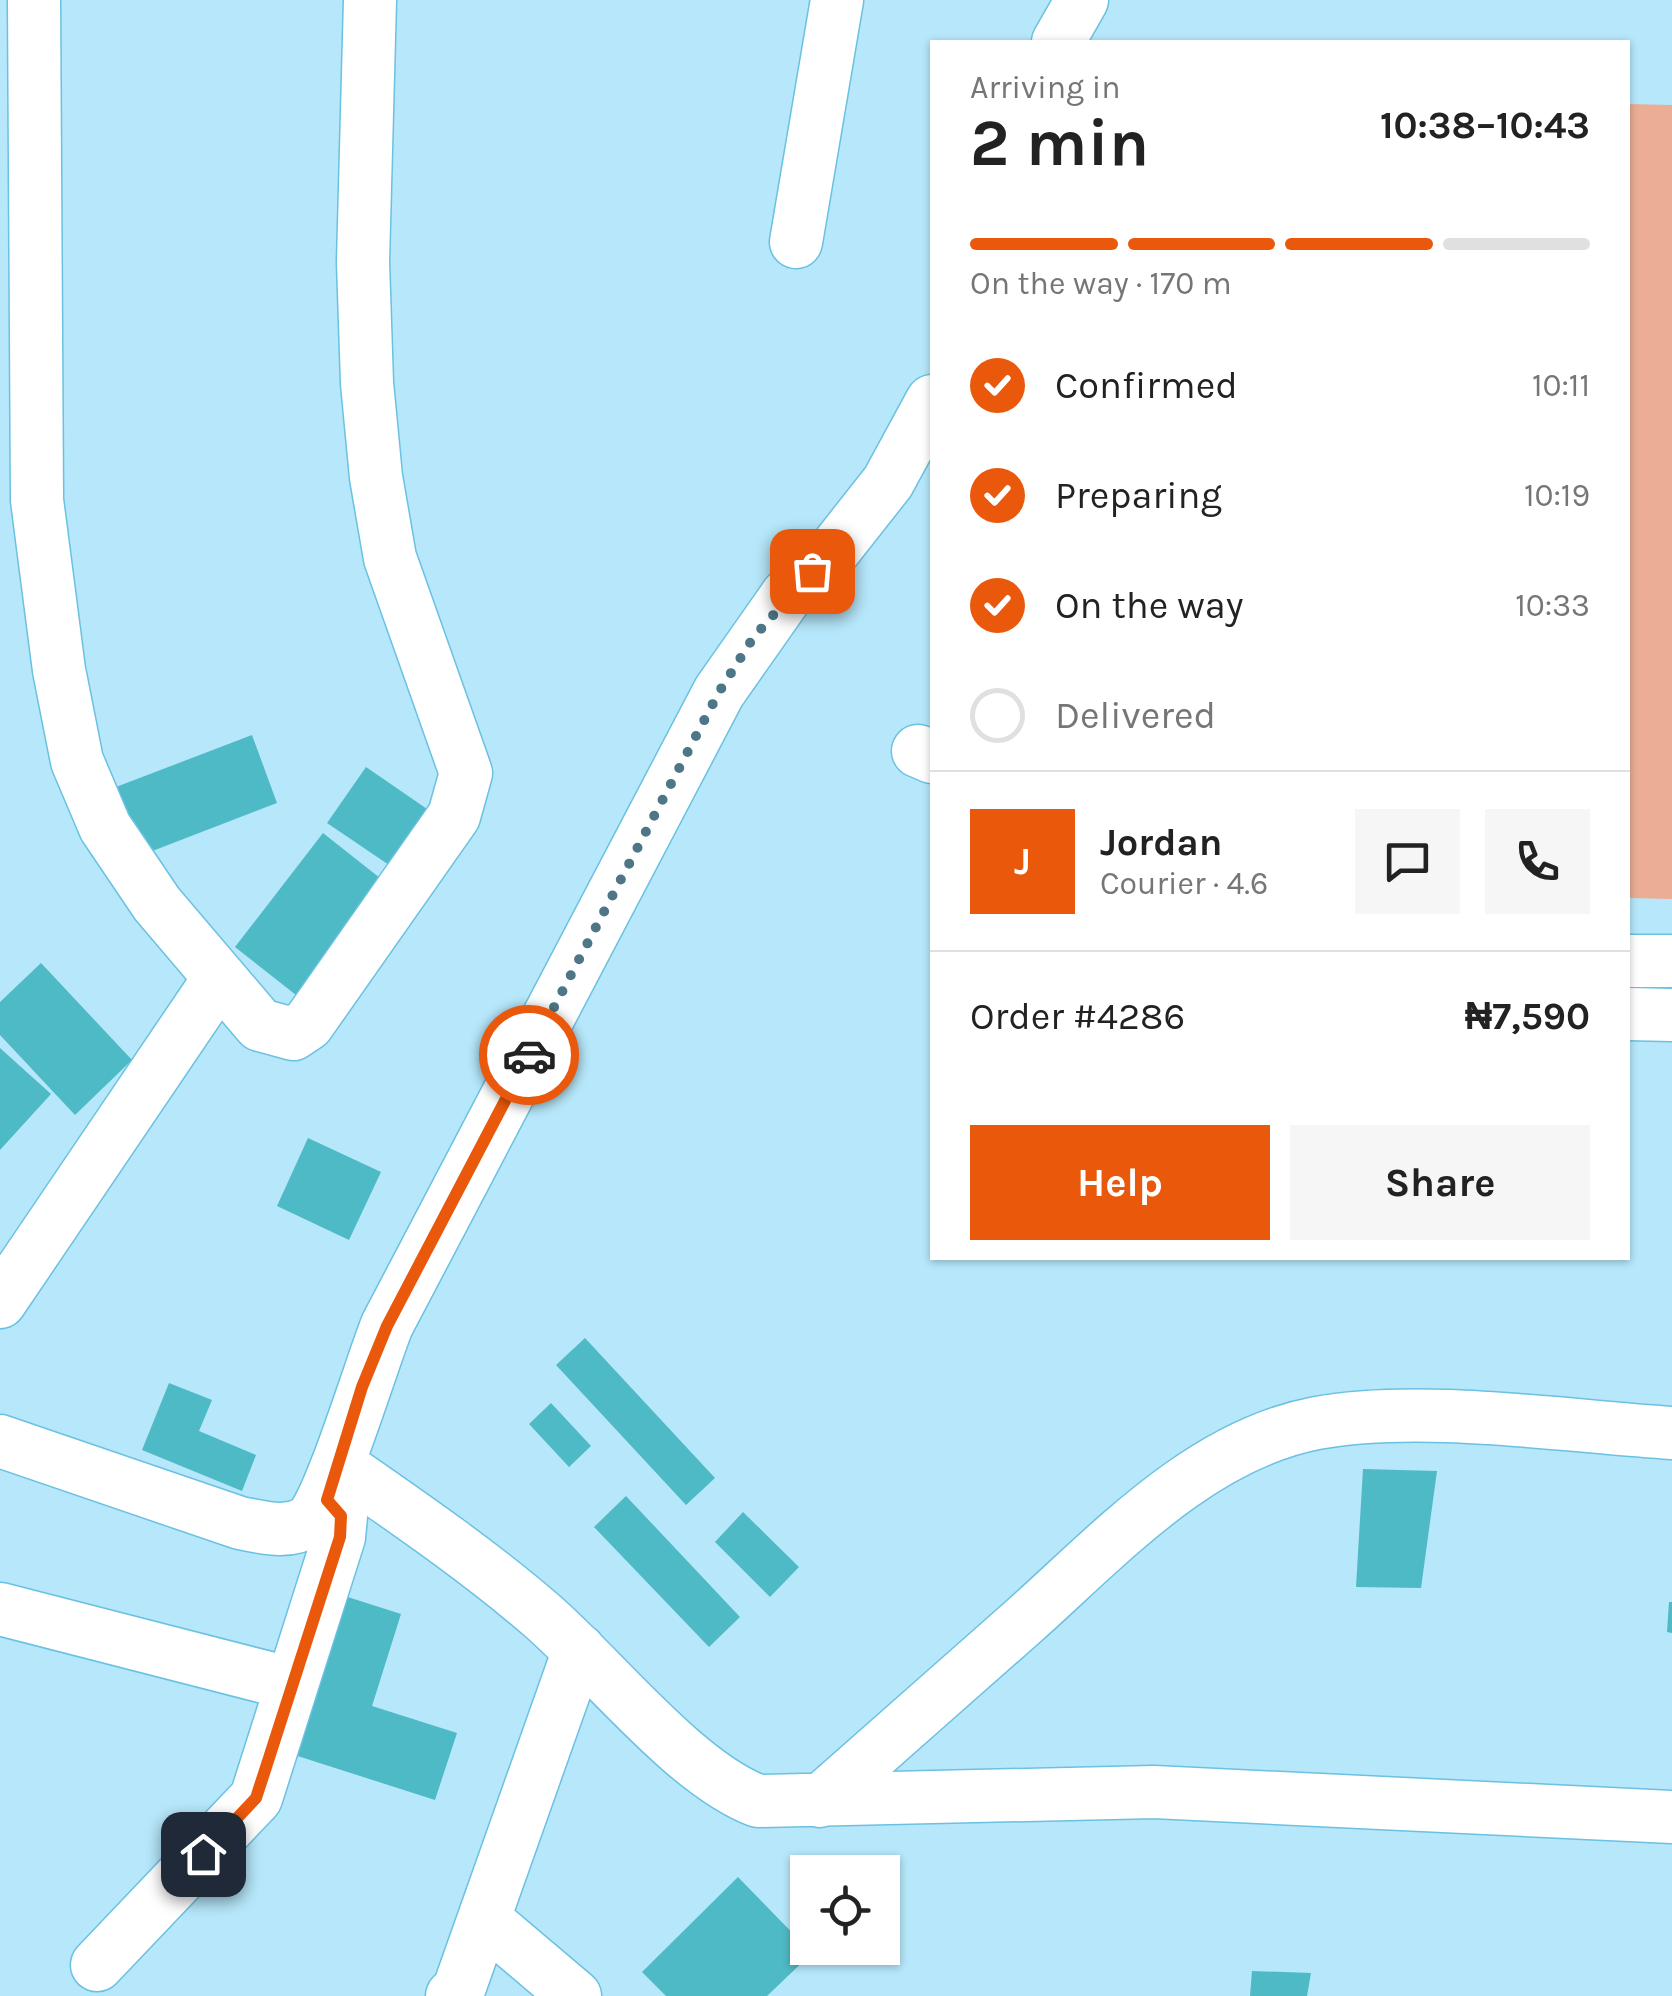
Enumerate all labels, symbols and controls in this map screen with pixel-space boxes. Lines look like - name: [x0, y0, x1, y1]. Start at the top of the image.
- text: Arriving in: [970, 69, 1121, 106]
- text: 10:38–10:43: [1380, 103, 1590, 148]
- text: 2 min: [970, 105, 1149, 181]
- text: On the way · 170 m: [970, 265, 1232, 302]
- icon: check: [970, 358, 1025, 413]
- text: Confirmed: [1055, 363, 1238, 408]
- text: 10:11: [1532, 367, 1590, 404]
- icon: check: [970, 468, 1025, 523]
- text: Preparing: [1055, 473, 1222, 518]
- text: 10:19: [1524, 477, 1590, 514]
- pin: [770, 529, 855, 614]
- icon: bag: [785, 544, 840, 599]
- icon: check: [970, 578, 1025, 633]
- text: On the way: [1055, 583, 1243, 628]
- text: 10:33: [1515, 587, 1590, 624]
- text: Delivered: [1055, 693, 1216, 738]
- button: chat: [1355, 809, 1460, 914]
- button: phone: [1485, 809, 1590, 914]
- text: Jordan: [1100, 820, 1223, 865]
- text: J: [1014, 839, 1031, 884]
- text: Courier · 4.6: [1100, 865, 1268, 902]
- text: Order #4286: [970, 994, 1185, 1039]
- text: ₦7,590: [1465, 994, 1590, 1039]
- courier: [479, 1005, 579, 1105]
- icon: car: [502, 1028, 557, 1083]
- button: Help: [970, 1125, 1270, 1240]
- button: Share: [1290, 1125, 1590, 1240]
- pin: [161, 1812, 246, 1897]
- icon: home: [176, 1827, 231, 1882]
- map controls: [790, 1855, 900, 1965]
- button: locate: [790, 1855, 900, 1965]

